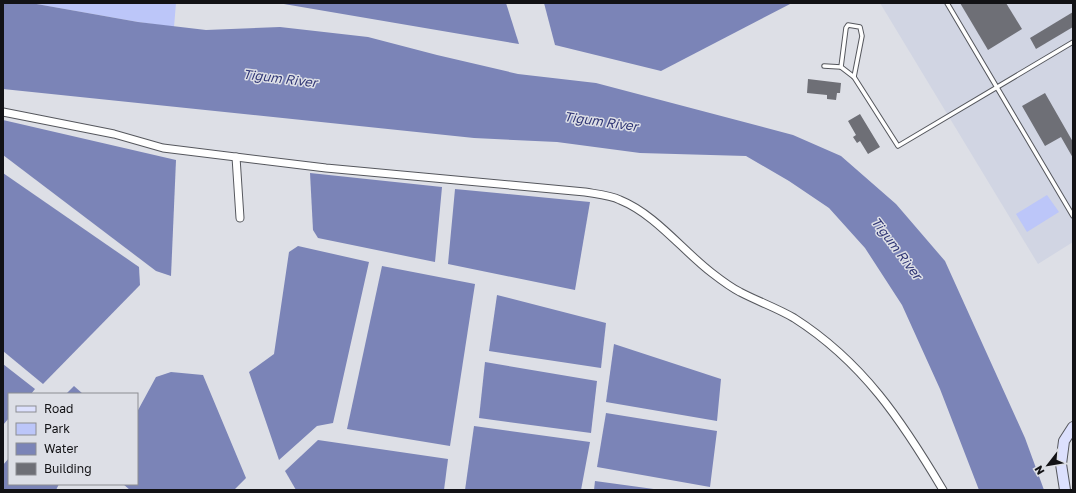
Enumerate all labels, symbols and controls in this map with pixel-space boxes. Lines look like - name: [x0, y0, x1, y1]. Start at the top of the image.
- water label: Tigum River: [242, 66, 320, 91]
- water label: Tigum River: [563, 108, 641, 134]
- water label: Tigum River: [868, 214, 927, 284]
- legend: [8, 393, 138, 485]
- text: Road: [44, 401, 73, 416]
- text: Park: [44, 421, 70, 436]
- text: Water: [44, 441, 78, 456]
- north arrow: [1028, 445, 1068, 485]
- text: Building: [44, 461, 92, 476]
- text: N: [1031, 463, 1047, 477]

